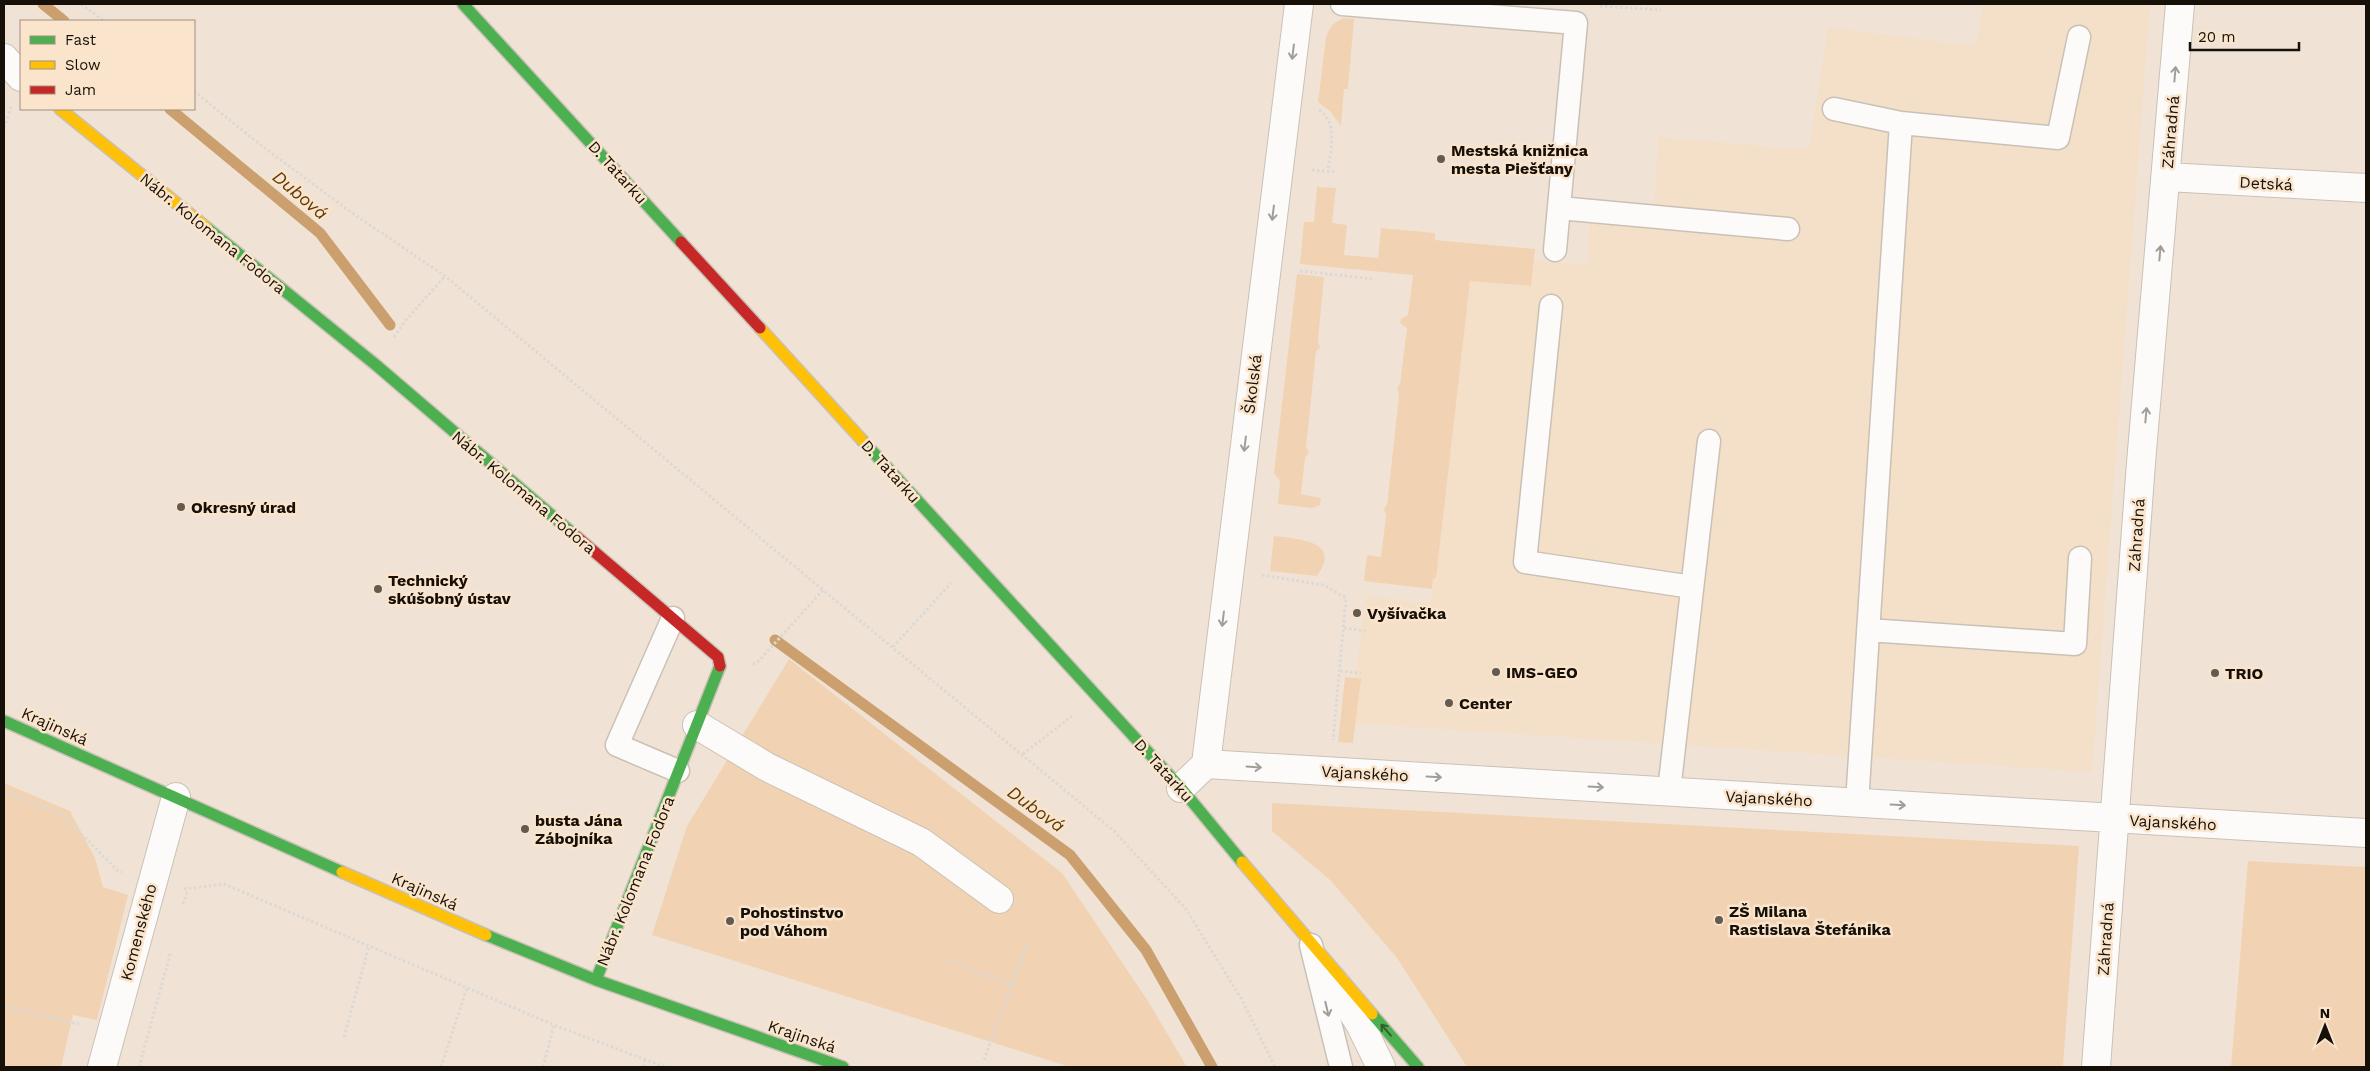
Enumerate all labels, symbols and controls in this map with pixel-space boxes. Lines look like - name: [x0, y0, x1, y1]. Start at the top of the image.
- legend: [20, 20, 195, 110]
- scale bar: [2190, 20, 2299, 52]
- text: 20 m: [2198, 28, 2236, 46]
- text: Fast: [65, 31, 97, 49]
- one-way arrow: [1288, 44, 1298, 60]
- text: Slow: [65, 56, 101, 74]
- one-way arrow: [2170, 66, 2179, 82]
- text: Jam: [65, 81, 96, 99]
- street label: Záhradná: [2158, 95, 2183, 169]
- street label: D. Tatarku: [584, 137, 651, 208]
- place label: Mestská knižnica mesta Piešťany: [1451, 141, 1589, 178]
- marker: Mestská knižnica mesta Piešťany: [1435, 153, 1447, 165]
- water label: Dubová: [269, 166, 332, 224]
- street label: Nábr. Kolomana Fodora: [136, 169, 289, 298]
- street label: Detská: [2239, 173, 2293, 194]
- one-way arrow: [1268, 205, 1278, 221]
- one-way arrow: [2155, 245, 2165, 261]
- street label: Školská: [1239, 353, 1266, 415]
- one-way arrow: [2141, 407, 2150, 423]
- street label: Nábr. Kolomana Fodora: [448, 427, 599, 558]
- street label: D. Tatarku: [857, 436, 924, 507]
- one-way arrow: [1240, 436, 1250, 452]
- place label: Okresný úrad: [191, 498, 296, 517]
- street label: Záhradná: [2124, 498, 2149, 572]
- marker: Okresný úrad: [175, 501, 187, 513]
- place label: Technický skúšobný ústav: [388, 571, 511, 608]
- marker: Technický skúšobný ústav: [372, 583, 384, 595]
- place label: Vyšívačka: [1367, 604, 1447, 623]
- marker: Vyšívačka: [1351, 607, 1363, 619]
- one-way arrow: [1218, 611, 1228, 627]
- place label: IMS-GEO: [1506, 663, 1578, 682]
- place label: TRIO: [2225, 664, 2264, 683]
- marker: IMS-GEO: [1490, 666, 1502, 678]
- marker: TRIO: [2209, 667, 2221, 679]
- place label: Center: [1459, 694, 1512, 713]
- marker: Center: [1443, 697, 1455, 709]
- street label: Krajinská: [19, 703, 91, 750]
- street label: D. Tatarku: [1130, 735, 1197, 806]
- one-way arrow: [1246, 762, 1262, 771]
- street label: Vajanského: [1321, 762, 1409, 785]
- one-way arrow: [1426, 773, 1442, 782]
- water label: Dubová: [1004, 781, 1069, 836]
- one-way arrow: [1588, 783, 1604, 792]
- street label: Vajanského: [1725, 787, 1813, 810]
- street label: Nábr. Kolomana Fodora: [593, 794, 678, 969]
- one-way arrow: [1890, 801, 1906, 810]
- place label: busta Jána Zábojníka: [535, 811, 623, 848]
- street label: Vajanského: [2129, 811, 2217, 834]
- marker: busta Jána Zábojníka: [519, 823, 531, 835]
- street label: Krajinská: [389, 868, 461, 915]
- street label: Komenského: [116, 881, 161, 983]
- place label: ZŠ Milana Rastislava Štefánika: [1729, 902, 1891, 939]
- street label: Záhradná: [2093, 902, 2118, 976]
- place label: Pohostinstvo pod Váhom: [740, 903, 844, 940]
- marker: ZŠ Milana Rastislava Štefánika: [1713, 914, 1725, 926]
- marker: Pohostinstvo pod Váhom: [724, 915, 736, 927]
- one-way arrow: [1323, 1001, 1332, 1017]
- north arrow: [2300, 1001, 2350, 1051]
- text: N: [2320, 1005, 2330, 1021]
- street label: Krajinská: [765, 1016, 838, 1057]
- one-way arrow: [1380, 1024, 1392, 1037]

